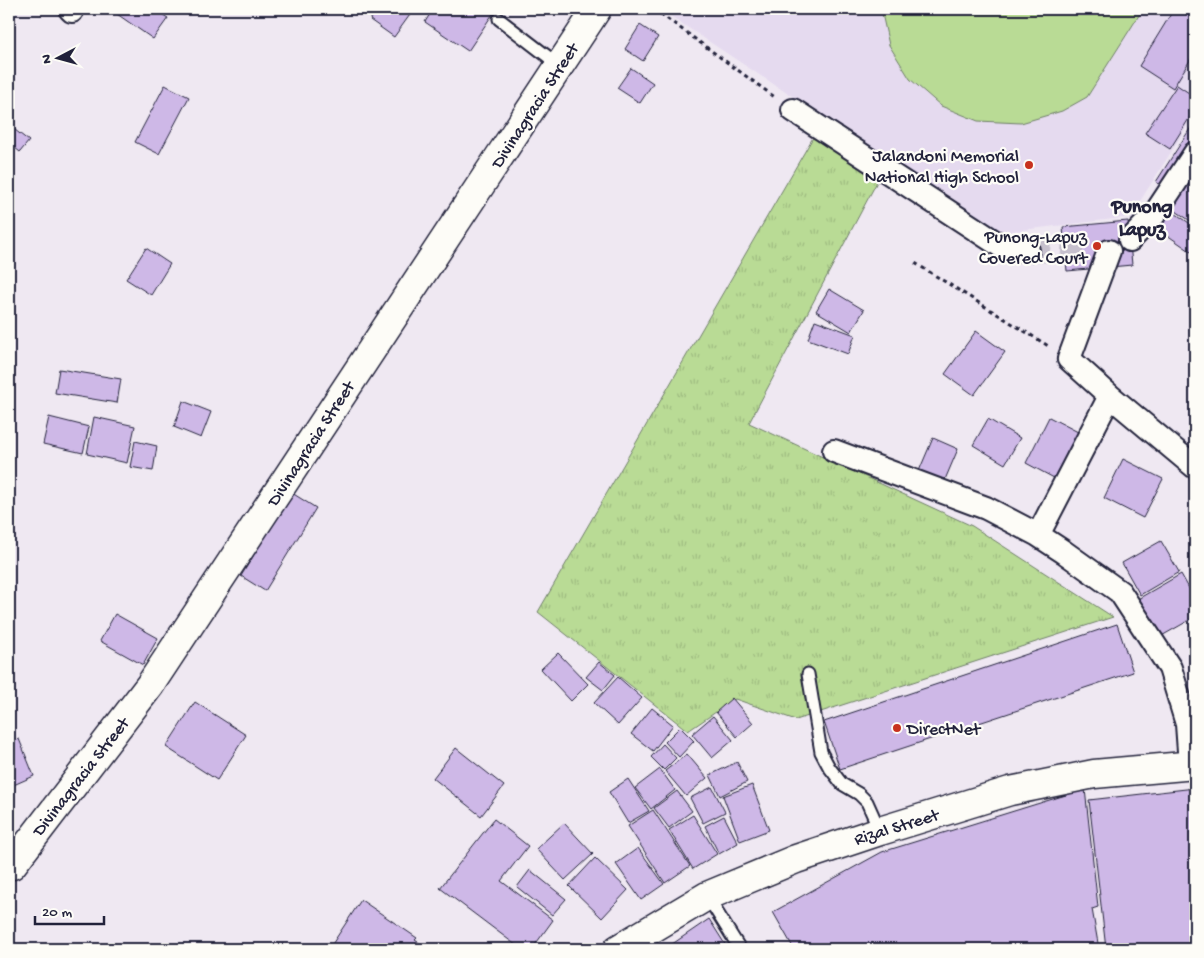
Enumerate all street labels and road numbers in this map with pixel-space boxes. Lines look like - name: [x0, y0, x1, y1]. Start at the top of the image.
- street label: Divinagracia Street: [487, 39, 585, 174]
- street label: Divinagracia Street: [263, 377, 361, 512]
- street label: Divinagracia Street: [28, 713, 136, 842]
- street label: Rizal Street: [852, 805, 943, 851]

